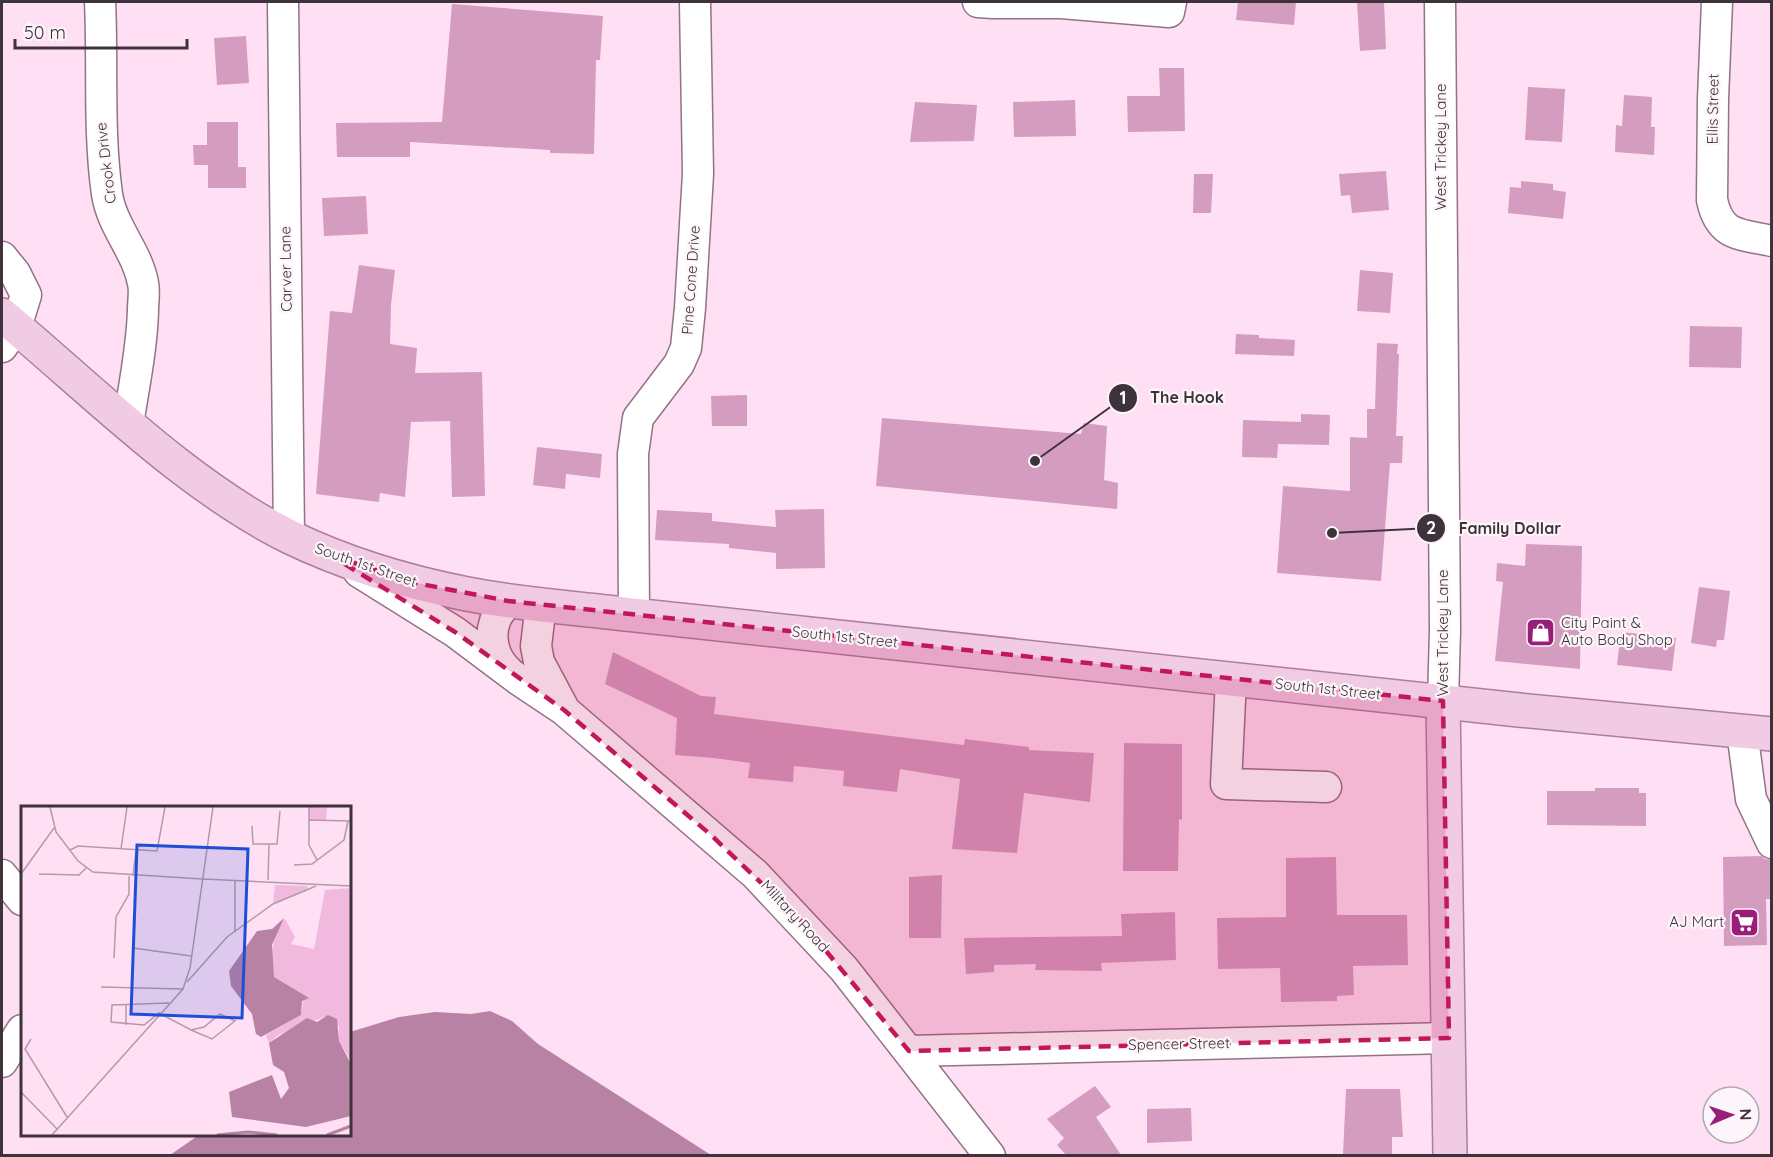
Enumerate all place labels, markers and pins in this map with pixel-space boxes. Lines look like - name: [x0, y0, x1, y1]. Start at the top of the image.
- callout: The Hook: [1108, 381, 1236, 415]
- callout: Family Dollar: [1416, 511, 1573, 545]
- place label: City Paint & Auto Body Shop: [1561, 613, 1673, 649]
- shop icon: City Paint & Auto Body Shop: [1524, 616, 1556, 648]
- supermarket icon: AJ Mart: [1729, 906, 1761, 938]
- place label: AJ Mart: [1669, 912, 1724, 931]

